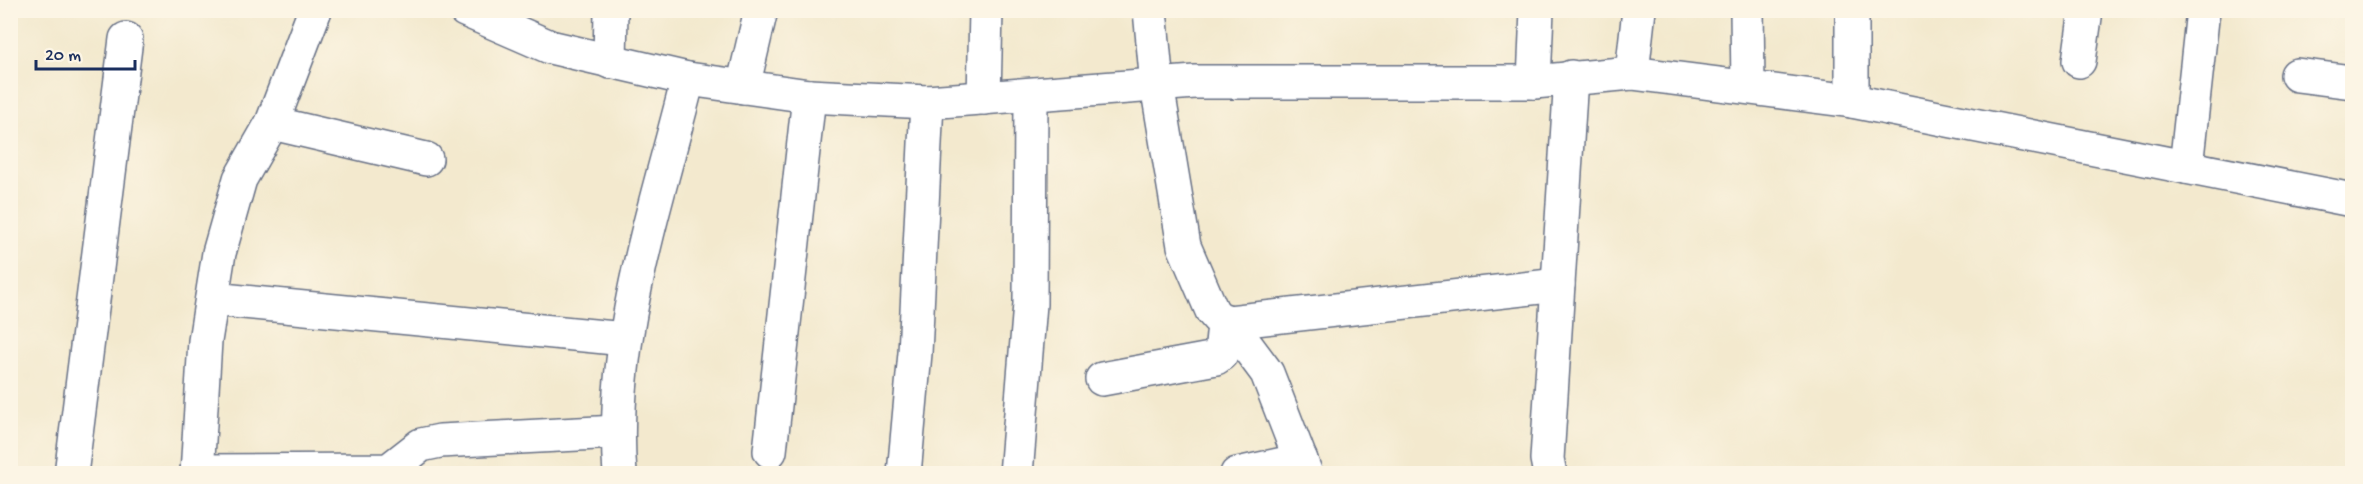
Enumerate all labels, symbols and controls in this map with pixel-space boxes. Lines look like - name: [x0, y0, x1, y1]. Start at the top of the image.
- scale bar: [36, 33, 135, 71]
- text: 20 m: [45, 46, 81, 67]

